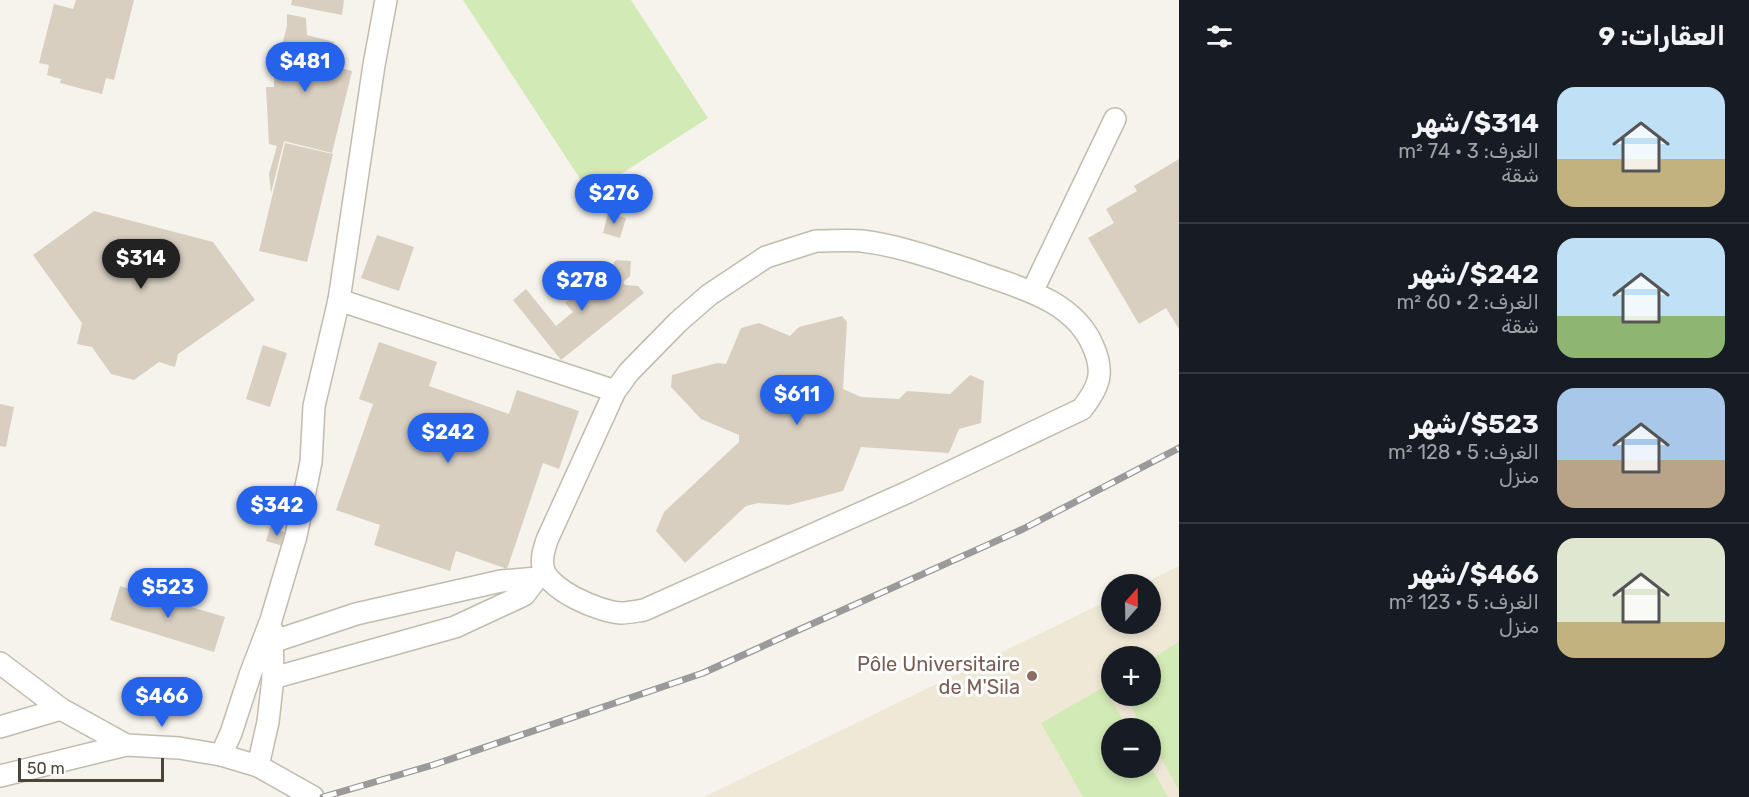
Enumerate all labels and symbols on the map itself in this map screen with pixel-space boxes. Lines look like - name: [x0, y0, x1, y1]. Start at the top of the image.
- pin: $481: [269, 42, 341, 93]
- pin: $276: [578, 174, 650, 225]
- pin: $314: [105, 239, 177, 290]
- pin: $278: [546, 261, 618, 312]
- pin: $611: [761, 375, 833, 426]
- pin: $242: [412, 413, 484, 464]
- pin: $342: [241, 486, 313, 537]
- pin: $523: [132, 568, 204, 619]
- north arrow: [1101, 574, 1161, 634]
- place label: Pôle Universitaire de M'Sila: [857, 652, 1020, 699]
- marker: Pôle Universitaire de M'Sila: [1025, 669, 1039, 683]
- pin: $466: [126, 677, 198, 728]
- scale bar: [18, 755, 164, 782]

